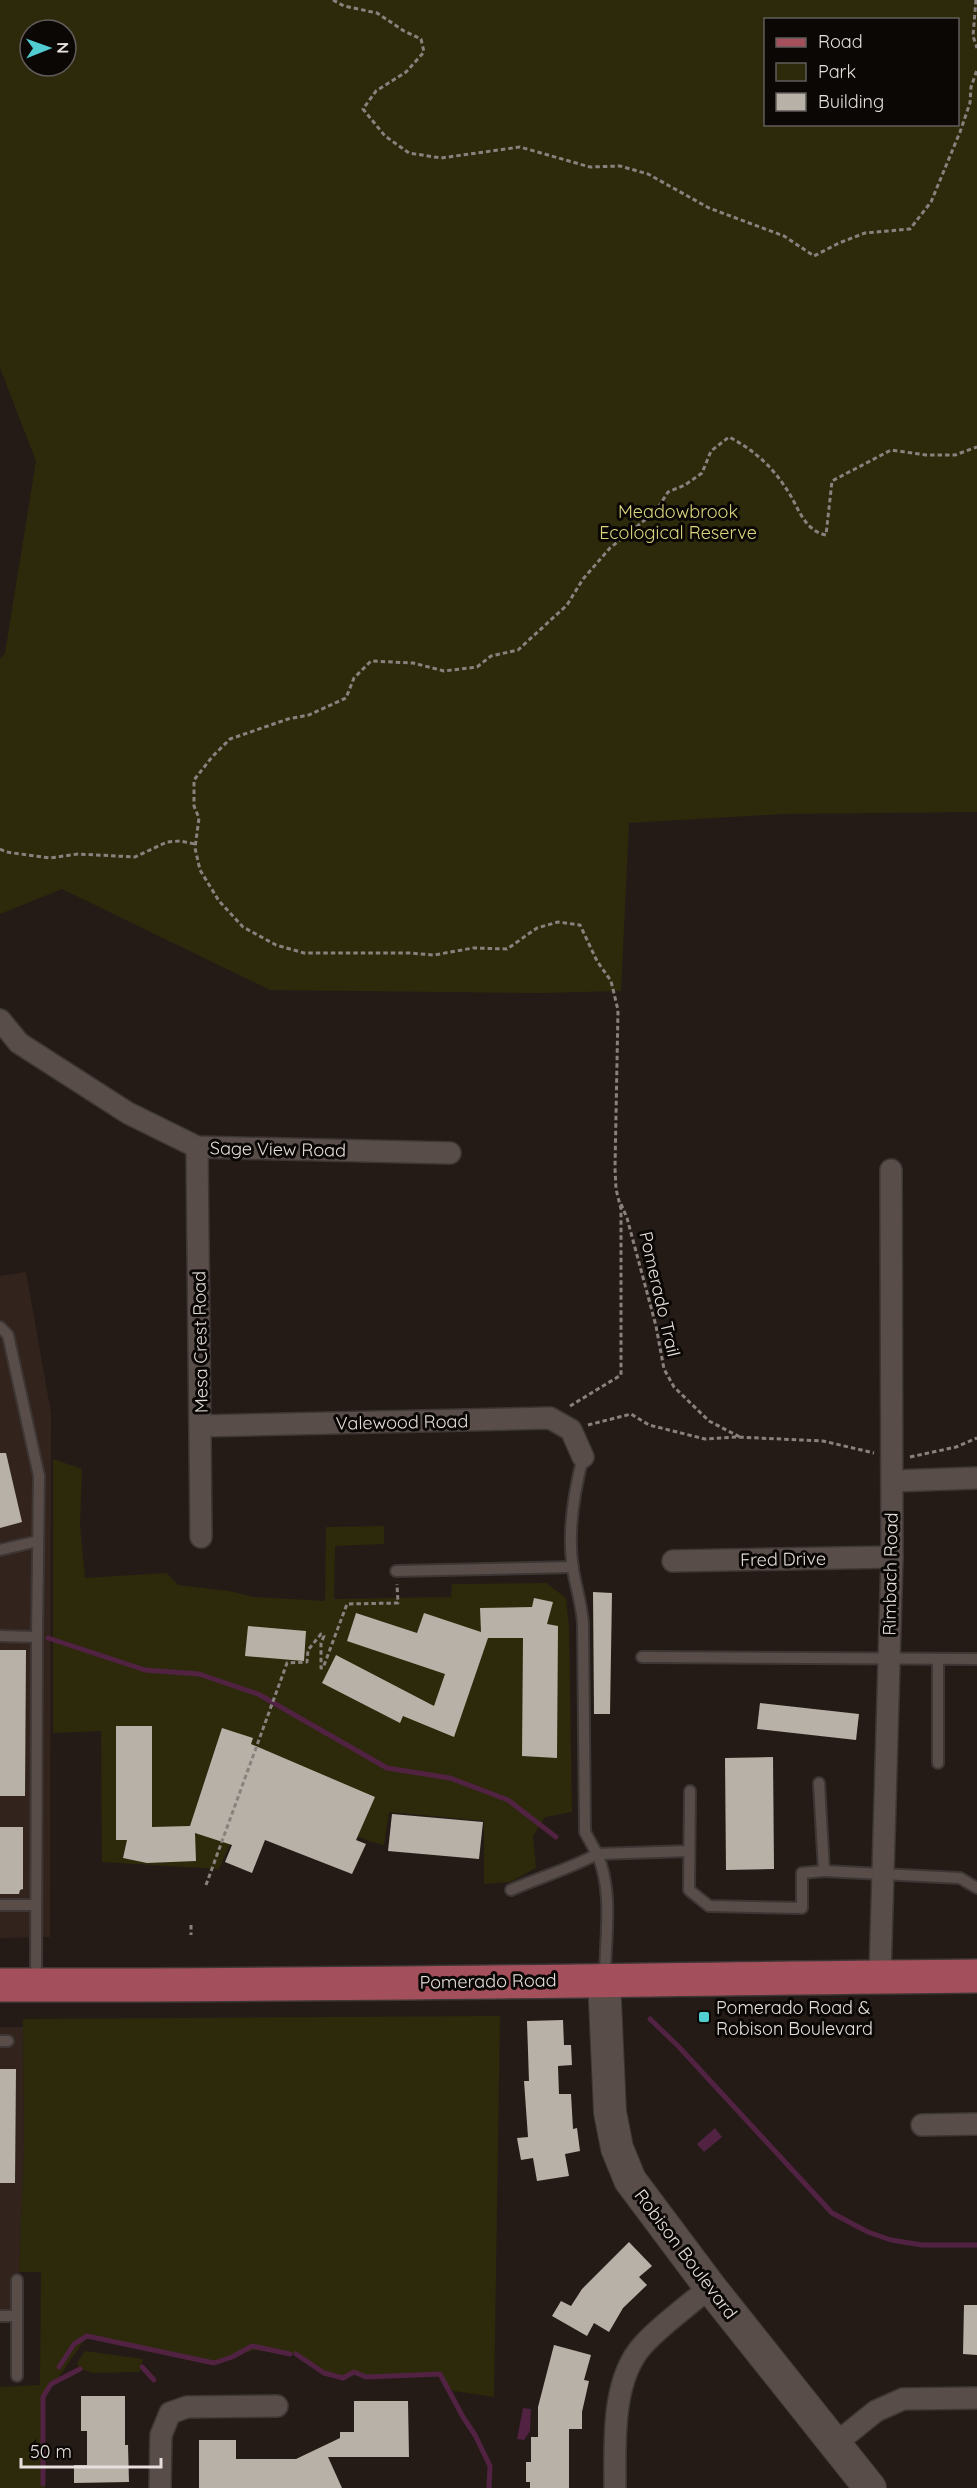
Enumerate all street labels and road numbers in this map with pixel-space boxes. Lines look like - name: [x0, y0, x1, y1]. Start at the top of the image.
- street label: Sage View Road: [210, 1136, 346, 1162]
- street label: Pomerado Trail: [634, 1229, 686, 1359]
- street label: Mesa Crest Road: [187, 1271, 213, 1413]
- street label: Valewood Road: [336, 1409, 468, 1435]
- street label: Rimbach Road: [877, 1512, 903, 1636]
- street label: Fred Drive: [740, 1547, 826, 1571]
- street label: Pomerado Road: [419, 1968, 557, 1994]
- street label: Robison Boulevard: [630, 2184, 742, 2324]

